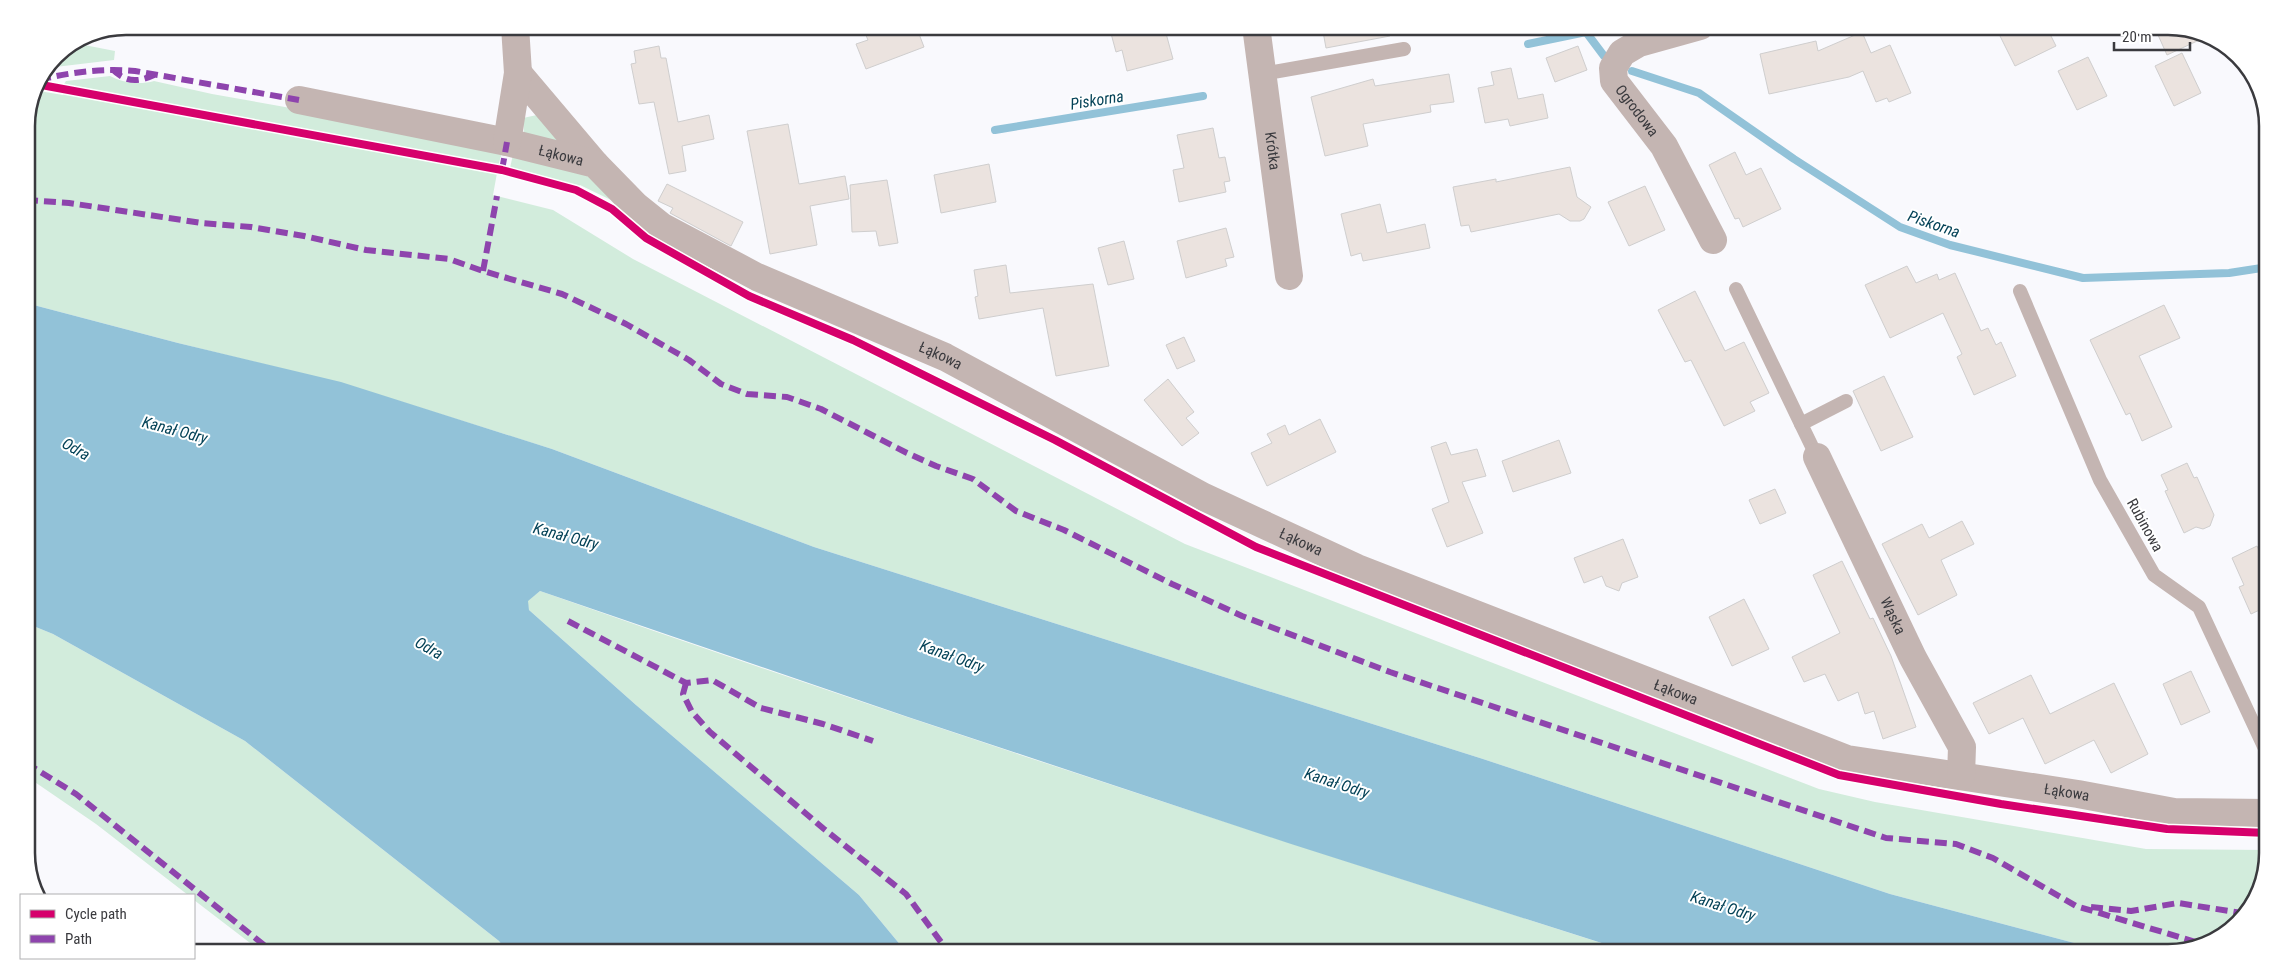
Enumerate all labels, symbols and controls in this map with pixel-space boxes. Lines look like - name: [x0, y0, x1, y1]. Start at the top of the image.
- scale bar: [2114, 20, 2190, 52]
- text: 20 m: [2122, 28, 2152, 46]
- street label: Ogrodowa: [1611, 81, 1662, 140]
- water label: Piskorna: [1069, 86, 1125, 114]
- street label: Krótka: [1261, 131, 1284, 171]
- street label: Łąkowa: [537, 141, 585, 170]
- water label: Piskorna: [1906, 206, 1962, 242]
- street label: Łąkowa: [916, 338, 965, 374]
- water label: Kanał Odry: [140, 412, 210, 448]
- water label: Odra: [59, 434, 93, 464]
- street label: Rubinowa: [2123, 495, 2167, 555]
- water label: Kanał Odry: [531, 518, 601, 554]
- street label: Łąkowa: [1277, 524, 1325, 560]
- street label: Wąska: [1876, 594, 1909, 637]
- water label: Odra: [412, 633, 446, 663]
- water label: Kanał Odry: [917, 636, 987, 677]
- street label: Łąkowa: [1651, 676, 1700, 709]
- water label: Kanał Odry: [1302, 764, 1372, 803]
- street label: Łąkowa: [2043, 780, 2091, 805]
- water label: Kanał Odry: [1688, 887, 1758, 926]
- legend: [20, 894, 195, 959]
- text: Cycle path: [65, 905, 127, 923]
- text: Path: [65, 930, 92, 948]

